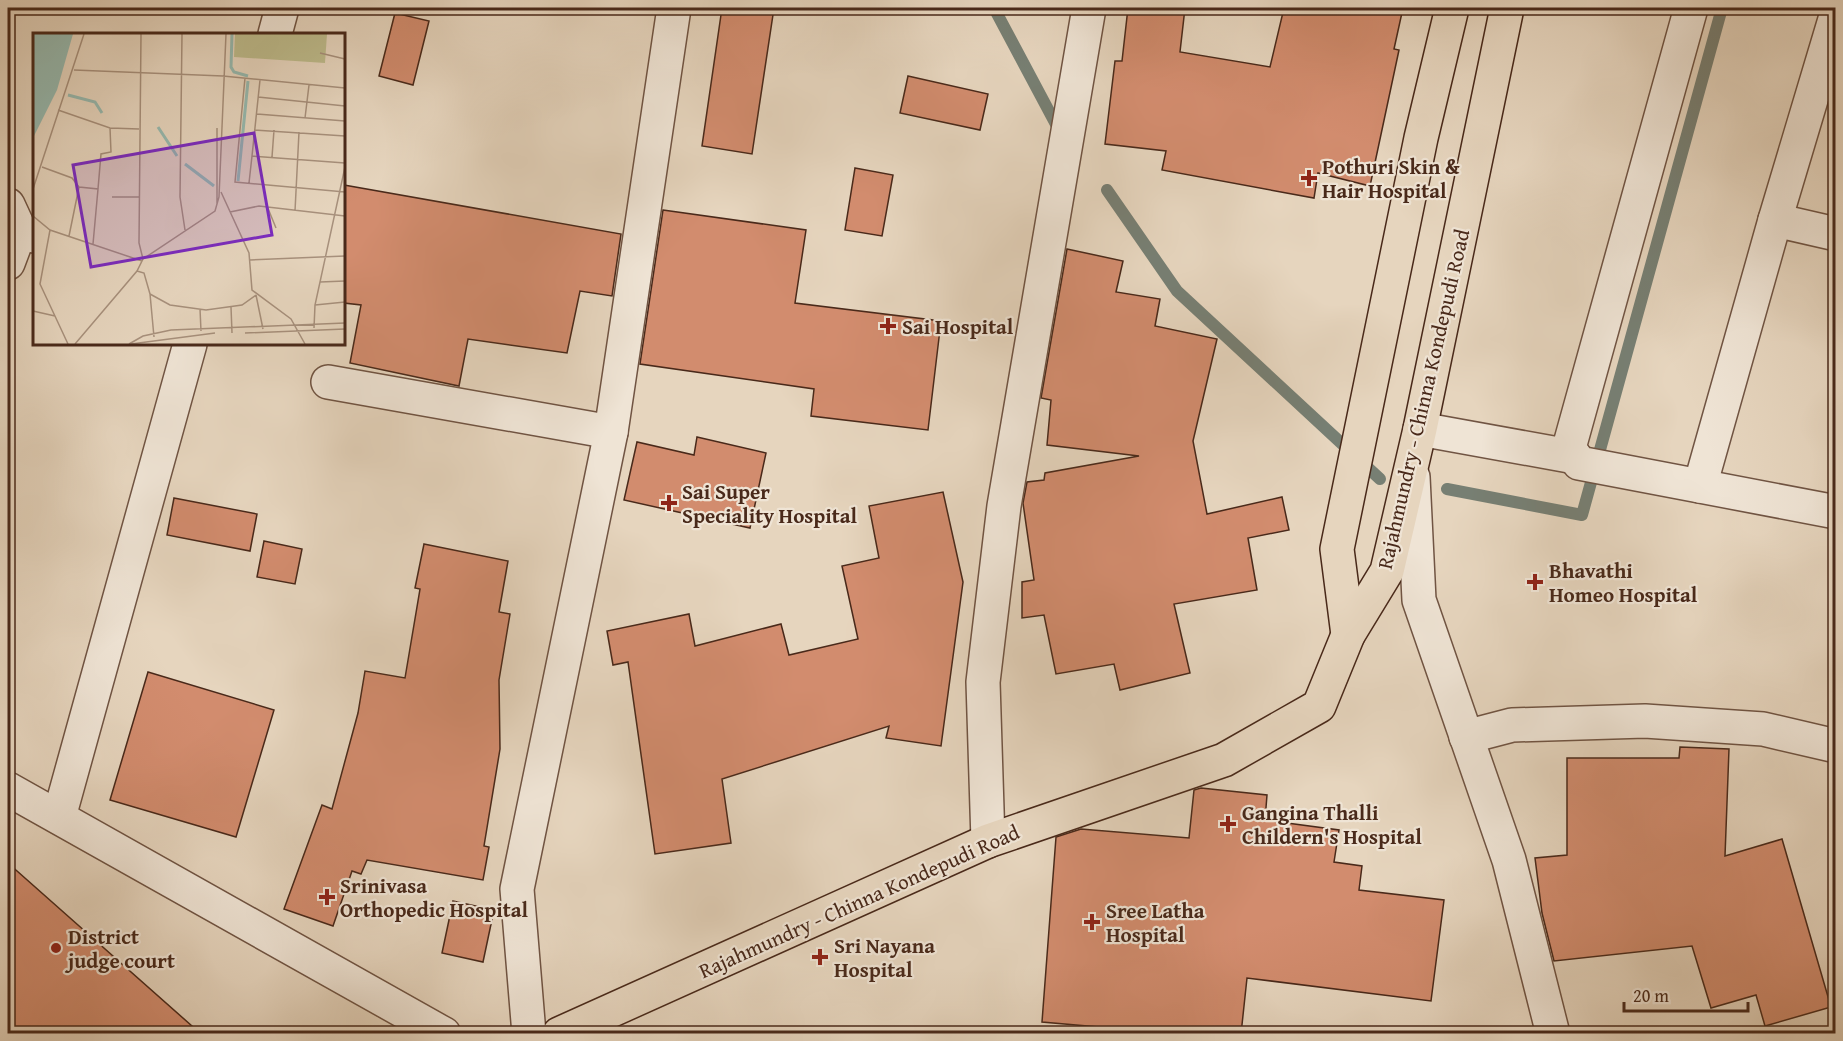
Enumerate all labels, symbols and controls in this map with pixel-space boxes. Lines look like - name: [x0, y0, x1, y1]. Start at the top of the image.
- inset map: [33, 33, 345, 345]
- place label: Pothuri Skin & Hair Hospital: [1322, 151, 1460, 206]
- marker: Pothuri Skin & Hair Hospital: [1300, 169, 1318, 187]
- street label: Rajahmundry - Chinna Kondepudi Road: [1369, 225, 1477, 572]
- place label: Sai Hospital: [902, 311, 1014, 342]
- marker: Sai Hospital: [879, 317, 897, 335]
- place label: Sai Super Speciality Hospital: [682, 476, 858, 531]
- marker: Sai Super Speciality Hospital: [660, 494, 678, 512]
- place label: Bhavathi Homeo Hospital: [1549, 555, 1698, 610]
- marker: Bhavathi Homeo Hospital: [1526, 573, 1544, 591]
- place label: Gangina Thalli Childern's Hospital: [1242, 797, 1422, 852]
- marker: Gangina Thalli Childern's Hospital: [1219, 815, 1237, 833]
- street label: Rajahmundry - Chinna Kondepudi Road: [694, 816, 1025, 986]
- place label: Srinivasa Orthopedic Hospital: [340, 870, 528, 925]
- marker: Srinivasa Orthopedic Hospital: [318, 888, 336, 906]
- place label: Sree Latha Hospital: [1106, 895, 1205, 950]
- marker: Sree Latha Hospital: [1083, 913, 1101, 931]
- place label: District judge court: [64, 921, 175, 976]
- place label: Sri Nayana Hospital: [834, 930, 935, 985]
- marker: District judge court: [49, 941, 63, 955]
- marker: Sri Nayana Hospital: [811, 948, 829, 966]
- scale bar: [1624, 975, 1748, 1013]
- text: 20 m: [1633, 982, 1669, 1009]

